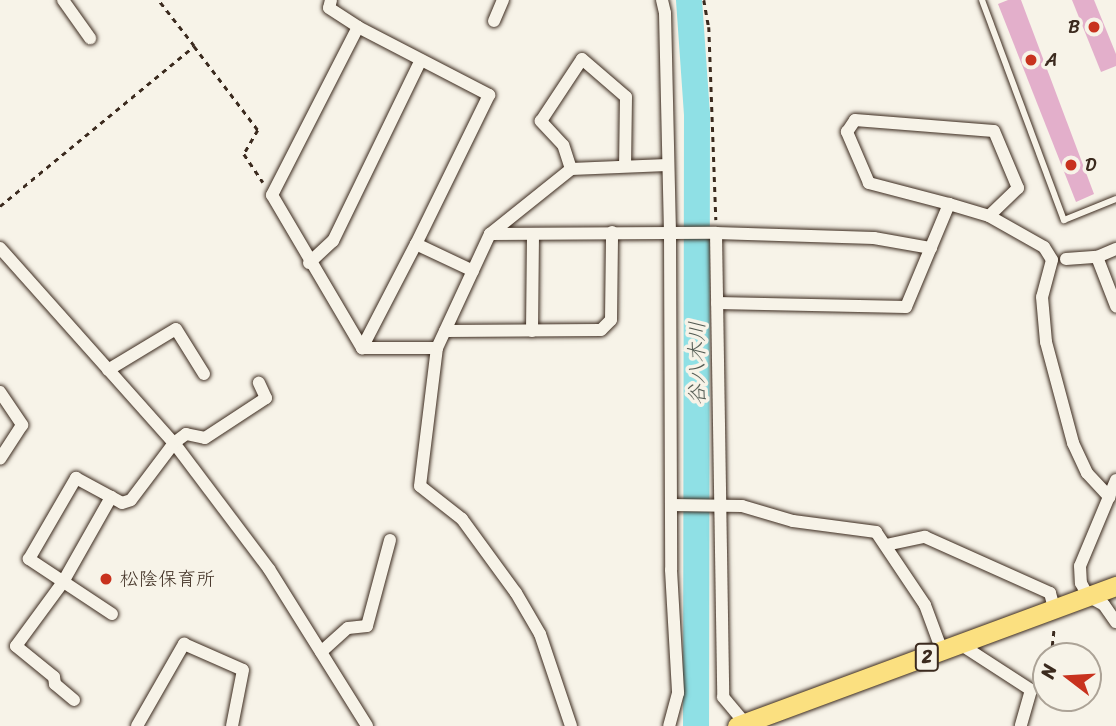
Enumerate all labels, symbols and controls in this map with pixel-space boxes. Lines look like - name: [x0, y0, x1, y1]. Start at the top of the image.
- place label: B: [1068, 16, 1080, 38]
- marker: B: [1086, 19, 1102, 35]
- place label: A: [1045, 49, 1057, 71]
- marker: A: [1023, 52, 1039, 68]
- place label: D: [1085, 154, 1096, 176]
- marker: D: [1063, 157, 1079, 173]
- water label: 谷八木川: [684, 321, 710, 405]
- place label: 松陰保育所: [120, 568, 215, 590]
- marker: 松陰保育所: [98, 571, 114, 587]
- road number: 2: [915, 642, 939, 672]
- north arrow: [1032, 642, 1102, 712]
- text: N: [1031, 660, 1066, 682]

